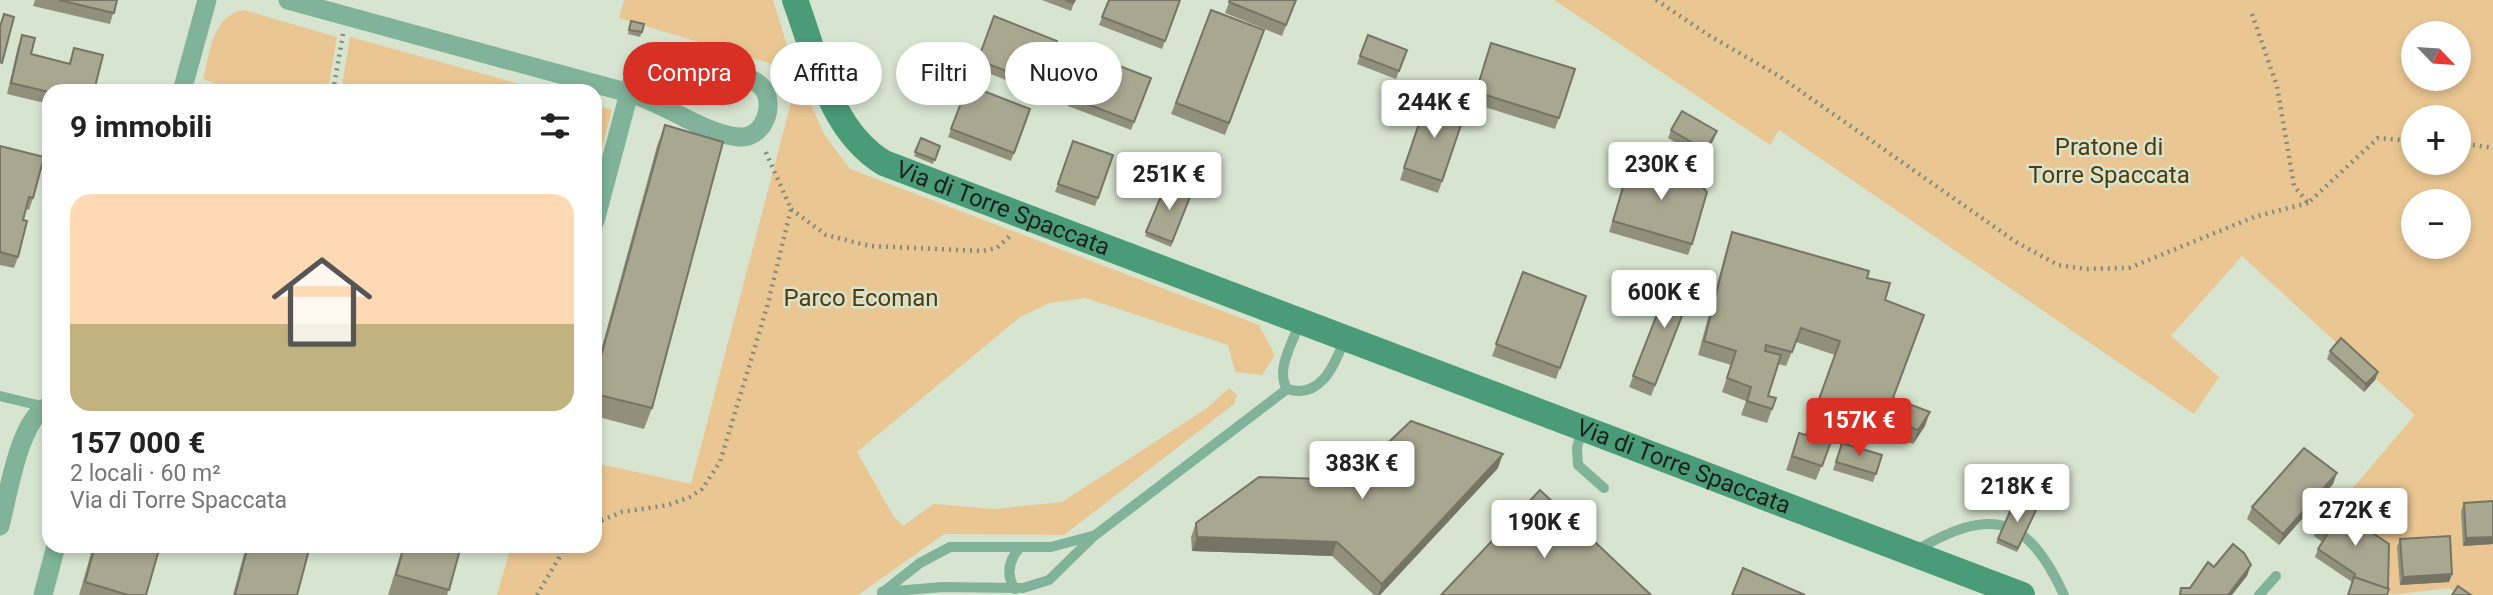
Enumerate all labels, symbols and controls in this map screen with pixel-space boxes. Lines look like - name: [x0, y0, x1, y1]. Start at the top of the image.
- north arrow: [2401, 21, 2471, 91]
- map controls: [2401, 21, 2471, 259]
- chip: Compra: [623, 42, 756, 105]
- chip: Affitta: [770, 42, 882, 105]
- chip: Filtri: [896, 42, 991, 105]
- chip: Nuovo: [1005, 42, 1122, 105]
- pin: 244K €: [1377, 80, 1491, 140]
- text: 244K €: [1397, 89, 1471, 116]
- button: +: [2401, 105, 2471, 175]
- icon: filters: [536, 107, 574, 145]
- text: 9 immobili: [70, 109, 212, 144]
- park label: Pratone di Torre Spaccata: [2028, 133, 2190, 189]
- pin: 230K €: [1604, 142, 1718, 202]
- text: 230K €: [1624, 151, 1698, 178]
- pin: 251K €: [1112, 152, 1226, 212]
- street label: Via di Torre Spaccata: [892, 155, 1114, 261]
- text: 251K €: [1132, 161, 1206, 188]
- button: −: [2401, 189, 2471, 259]
- icon: home: [259, 239, 385, 365]
- pin: 600K €: [1607, 270, 1721, 330]
- text: 600K €: [1627, 279, 1701, 306]
- park label: Parco Ecoman: [783, 284, 939, 312]
- pin: 157K €: [1802, 398, 1916, 458]
- text: 157K €: [1822, 407, 1896, 434]
- street label: Via di Torre Spaccata: [1573, 413, 1794, 520]
- text: 157 000 €: [70, 425, 205, 460]
- pin: 383K €: [1305, 442, 1419, 501]
- text: 383K €: [1325, 450, 1399, 477]
- text: 2 locali · 60 m²: [70, 460, 221, 487]
- pin: 218K €: [1960, 464, 2074, 524]
- text: 218K €: [1980, 473, 2054, 500]
- text: Via di Torre Spaccata: [70, 487, 287, 514]
- pin: 272K €: [2298, 489, 2412, 548]
- text: 272K €: [2318, 497, 2392, 524]
- pin: 190K €: [1487, 500, 1601, 560]
- text: 190K €: [1507, 509, 1581, 536]

